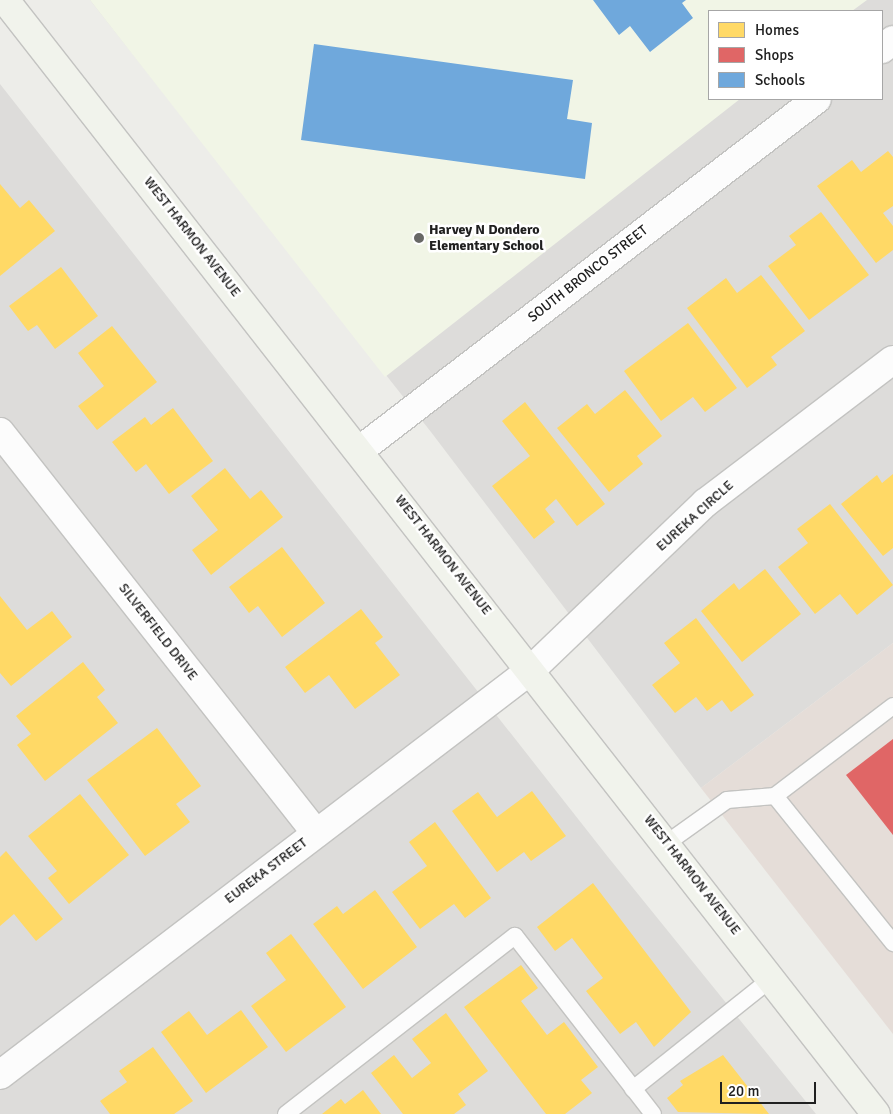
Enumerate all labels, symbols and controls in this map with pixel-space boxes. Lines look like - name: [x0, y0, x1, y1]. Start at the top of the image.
- legend: [708, 10, 883, 100]
- text: Homes: [755, 21, 799, 39]
- text: Shops: [755, 46, 794, 64]
- text: Schools: [755, 71, 805, 89]
- street label: WEST HARMON AVENUE: [140, 174, 244, 300]
- place label: Harvey N Dondero Elementary School: [429, 222, 544, 254]
- street label: SOUTH BRONCO STREET: [525, 222, 651, 326]
- marker: Harvey N Dondero Elementary School: [413, 232, 425, 244]
- street label: EUREKA CIRCLE: [653, 477, 737, 555]
- street label: WEST HARMON AVENUE: [391, 492, 495, 618]
- street label: SILVERFIELD DRIVE: [115, 580, 201, 684]
- street label: WEST HARMON AVENUE: [640, 812, 744, 938]
- street label: EUREKA STREET: [221, 834, 311, 908]
- scale bar: [723, 1072, 819, 1104]
- text: 20 m: [728, 1082, 759, 1100]

